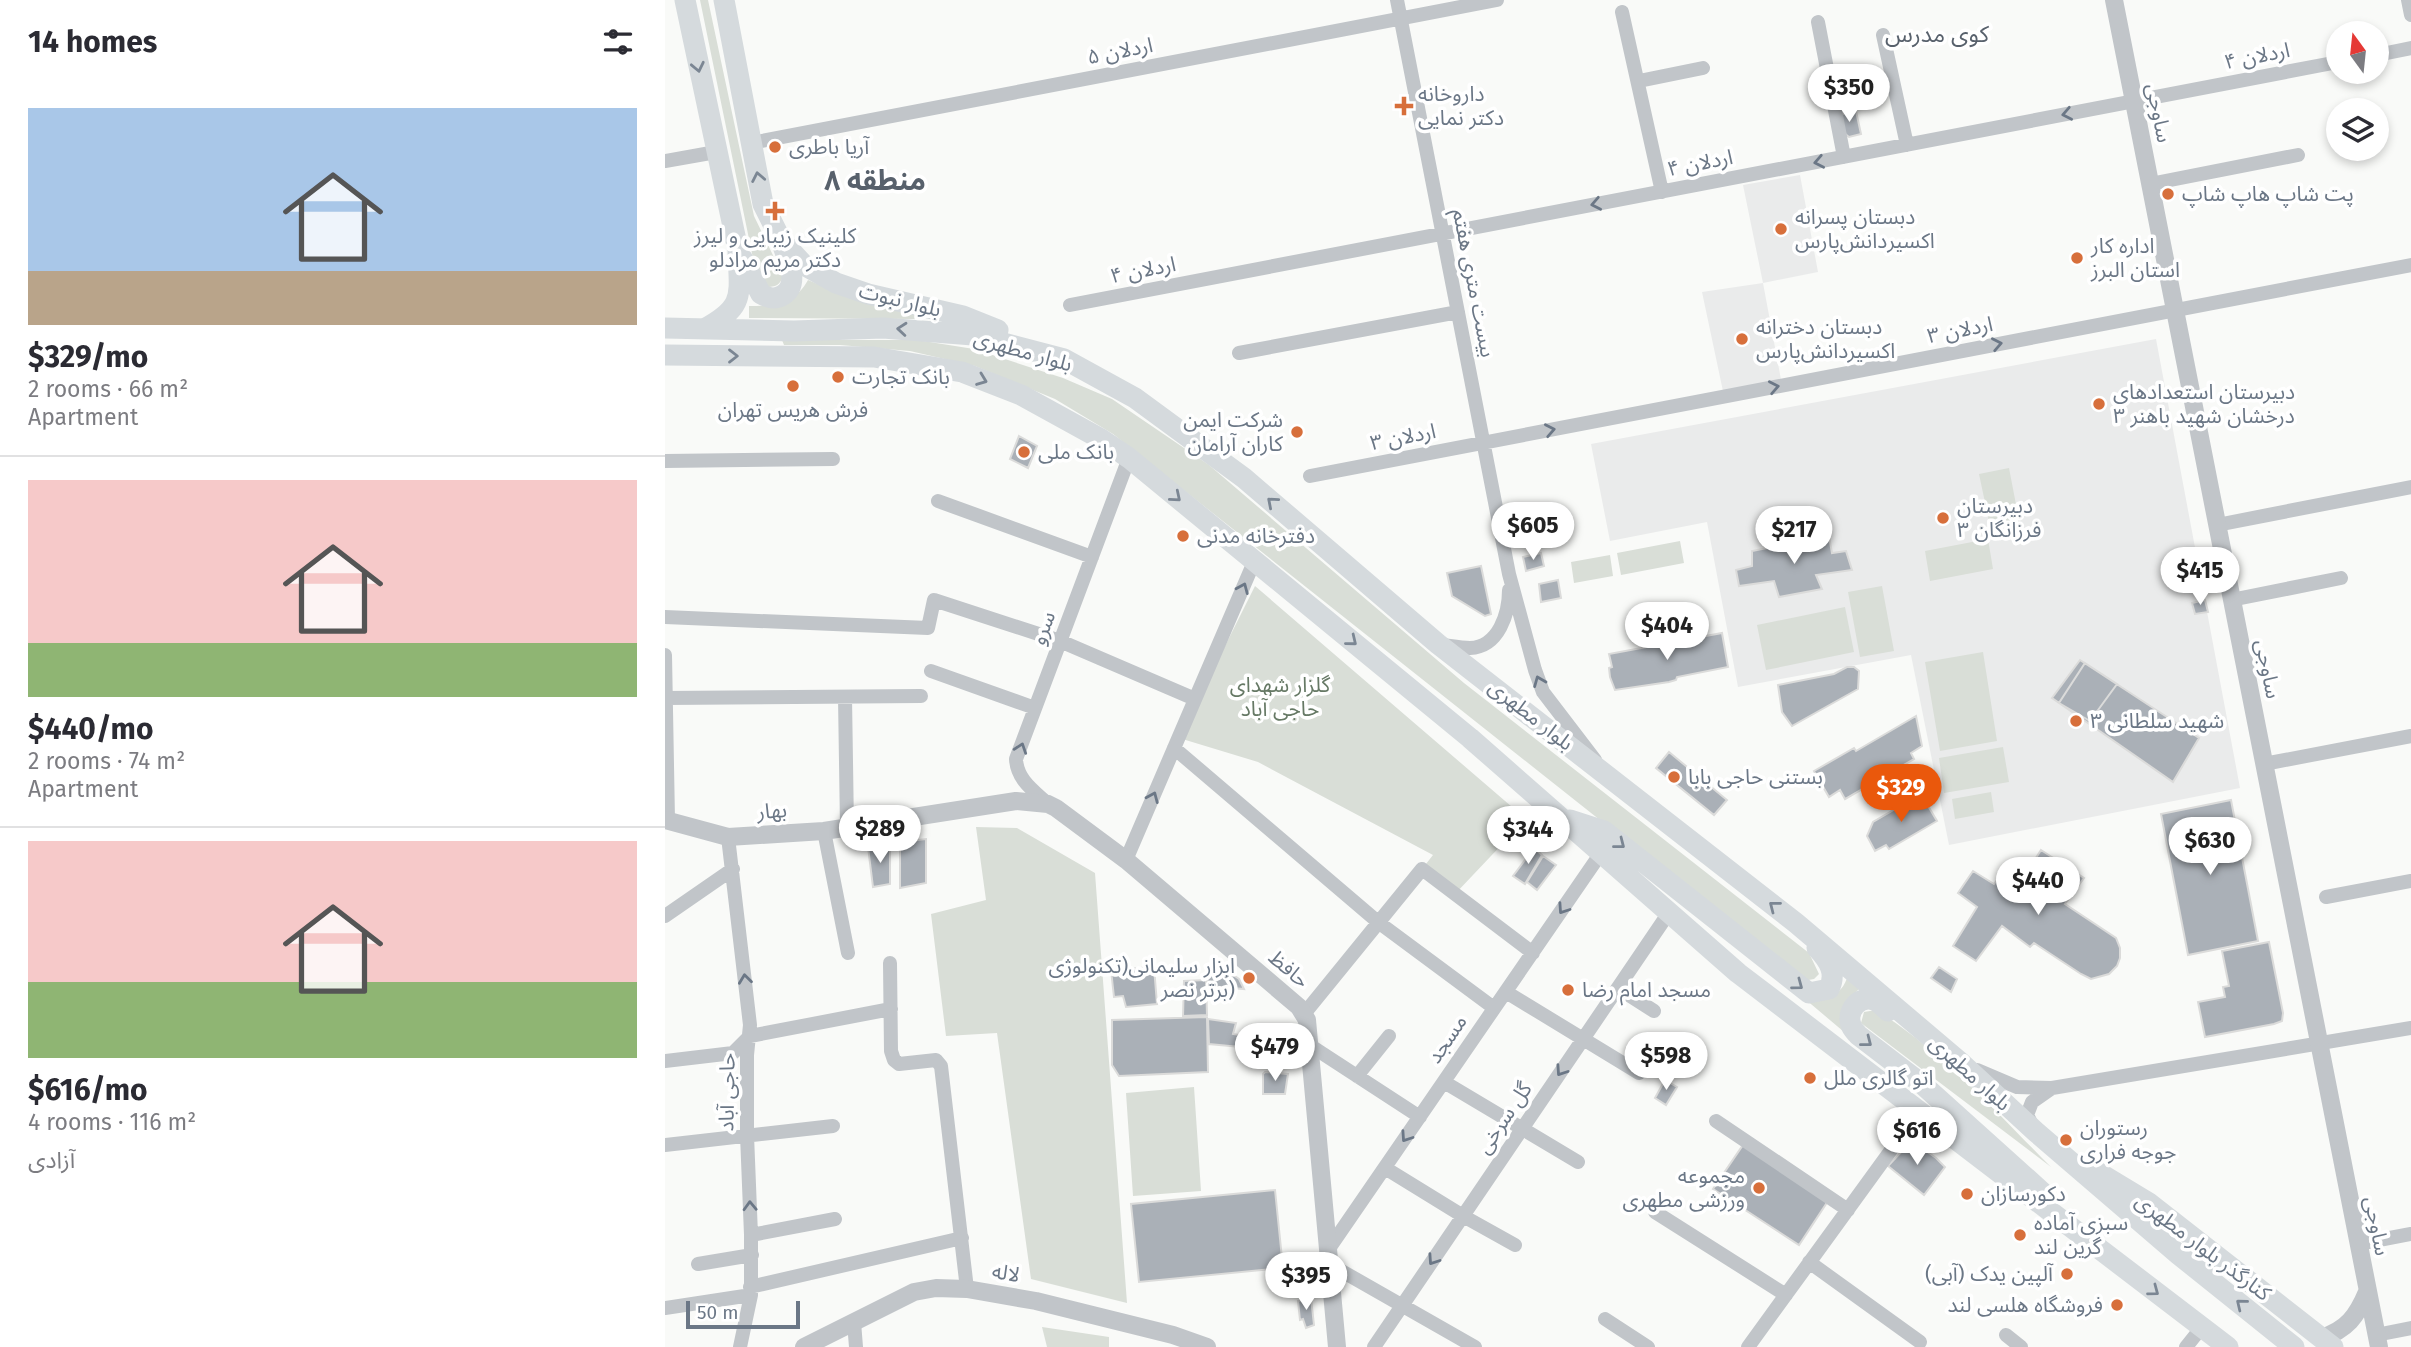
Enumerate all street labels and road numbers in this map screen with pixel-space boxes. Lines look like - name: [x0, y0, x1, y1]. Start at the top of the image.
- street label: اردلان ۵: [1085, 32, 1155, 70]
- street label: اردلان ۴: [2222, 37, 2292, 75]
- street label: ساوجی: [2141, 81, 2177, 145]
- street label: اردلان ۴: [1665, 144, 1735, 182]
- street label: بیست متری هفتم: [1445, 207, 1501, 360]
- street label: اردلان ۴: [1108, 251, 1178, 289]
- street label: بلوار نبوت: [856, 277, 944, 323]
- street label: اردلان ۳: [1925, 311, 1995, 349]
- street label: بلوار مطهری: [971, 325, 1075, 377]
- street label: اردلان ۳: [1368, 418, 1438, 456]
- street label: سرو: [1025, 607, 1061, 649]
- street label: ساوجی: [2250, 637, 2286, 701]
- street label: بلوار مطهری: [1483, 674, 1579, 756]
- street label: بهار: [755, 797, 788, 825]
- street label: حافظ: [1263, 944, 1315, 994]
- street label: مسجد: [1421, 1010, 1473, 1068]
- street label: بلوار مطهری: [1924, 1030, 2016, 1116]
- street label: حاجی آباد: [713, 1052, 741, 1132]
- street label: گل سرخی: [1470, 1077, 1538, 1159]
- street label: کنارگذر بلوار مطهری: [2130, 1188, 2276, 1307]
- street label: ساوجی: [2359, 1194, 2395, 1258]
- street label: لاله: [990, 1258, 1022, 1288]

